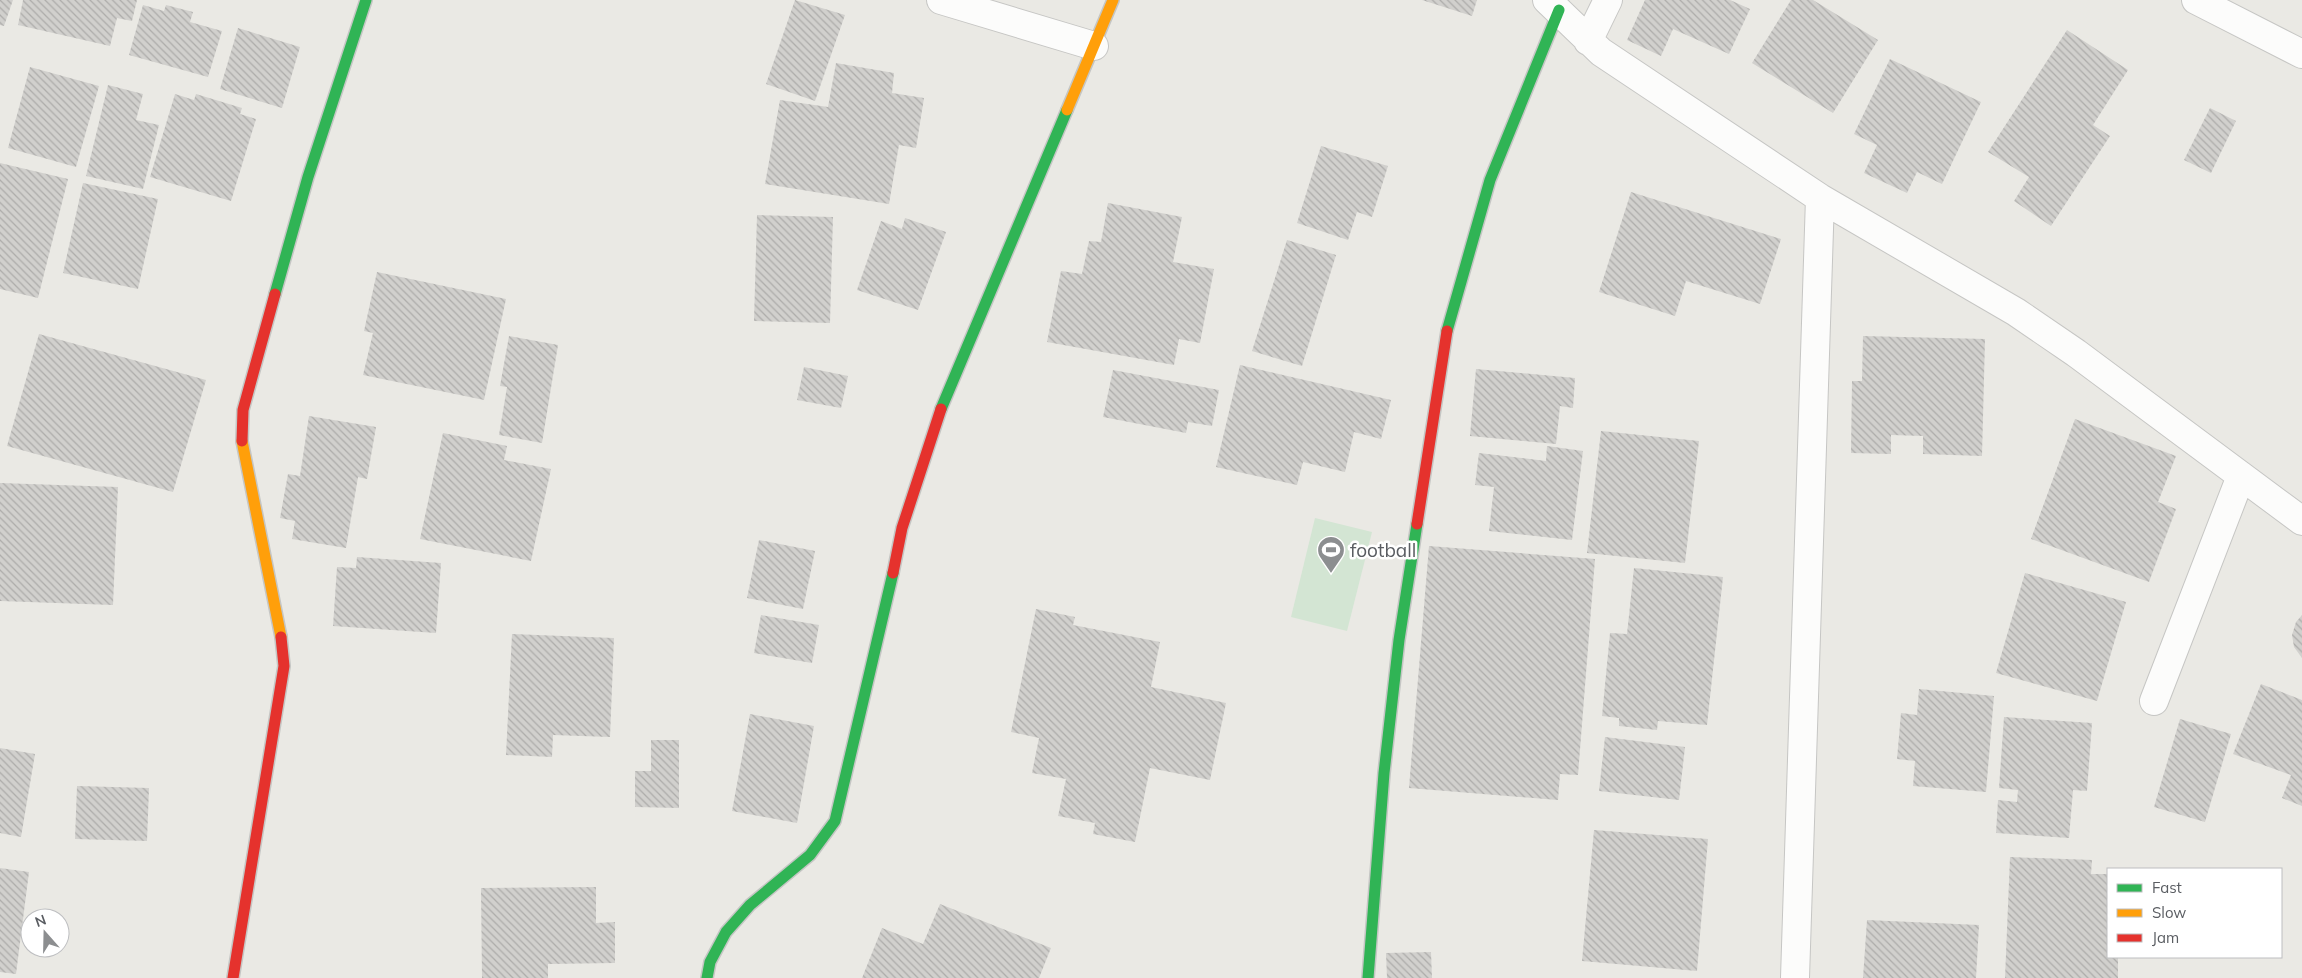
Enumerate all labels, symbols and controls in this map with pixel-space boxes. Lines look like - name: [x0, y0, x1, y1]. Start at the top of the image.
- sports icon: football: [1316, 535, 1346, 574]
- place label: football: [1350, 538, 1416, 562]
- legend: [2107, 868, 2282, 958]
- text: Fast: [2152, 878, 2182, 897]
- text: Slow: [2152, 903, 2186, 922]
- north arrow: [20, 908, 70, 958]
- text: N: [33, 911, 49, 931]
- text: Jam: [2152, 928, 2179, 947]

